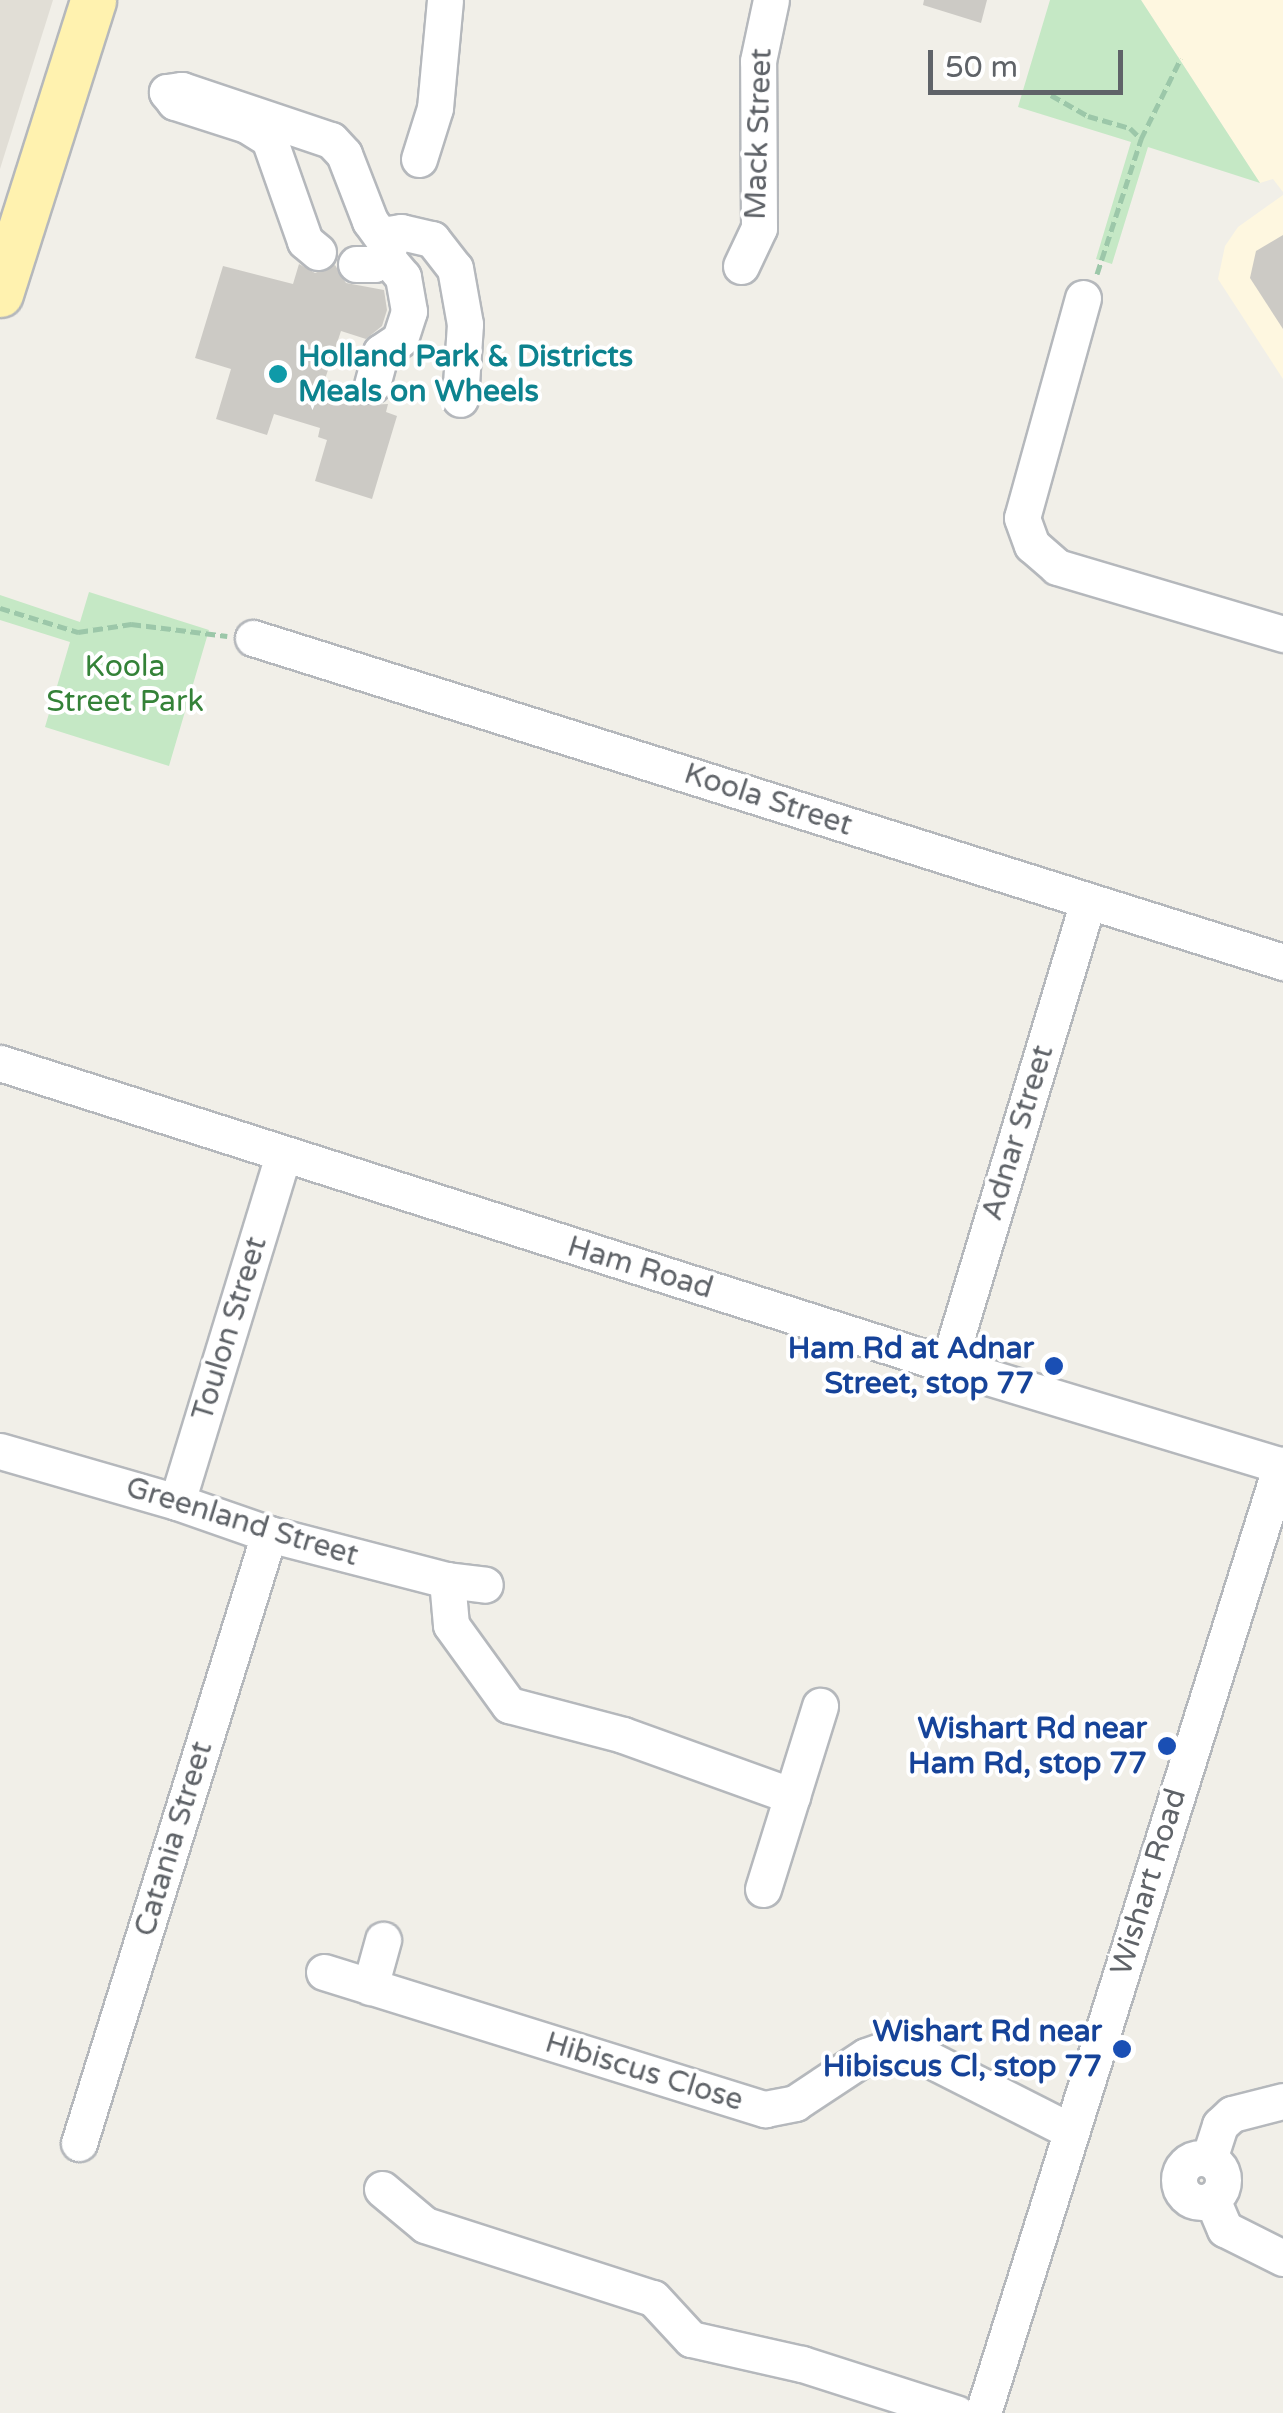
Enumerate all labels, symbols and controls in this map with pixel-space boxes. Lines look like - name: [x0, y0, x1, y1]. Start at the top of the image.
- scale bar: [933, 30, 1128, 92]
- street label: Mack Street: [738, 48, 780, 220]
- text: 50 m: [945, 49, 1018, 86]
- place label: Holland Park & Districts Meals on Wheels: [298, 339, 633, 410]
- marker: Holland Park & Districts Meals on Wheels: [267, 363, 289, 385]
- park label: Koola Street Park: [46, 649, 204, 720]
- street label: Koola Street: [679, 756, 857, 844]
- street label: Adnar Street: [974, 1041, 1062, 1225]
- street label: Ham Road: [563, 1229, 717, 1307]
- street label: Toulon Street: [185, 1233, 275, 1425]
- place label: Ham Rd at Adnar Street, stop 77: [788, 1331, 1034, 1402]
- marker: Ham Rd at Adnar Street, stop 77: [1043, 1355, 1065, 1377]
- street label: Greenland Street: [121, 1470, 363, 1574]
- place label: Wishart Rd near Ham Rd, stop 77: [908, 1711, 1147, 1782]
- marker: Wishart Rd near Ham Rd, stop 77: [1156, 1735, 1178, 1757]
- street label: Catania Street: [127, 1737, 221, 1941]
- street label: Wishart Road: [1104, 1784, 1194, 1980]
- place label: Wishart Rd near Hibiscus Cl, stop 77: [823, 2014, 1102, 2084]
- street label: Hibiscus Close: [541, 2025, 747, 2119]
- marker: Wishart Rd near Hibiscus Cl, stop 77: [1111, 2038, 1133, 2060]

